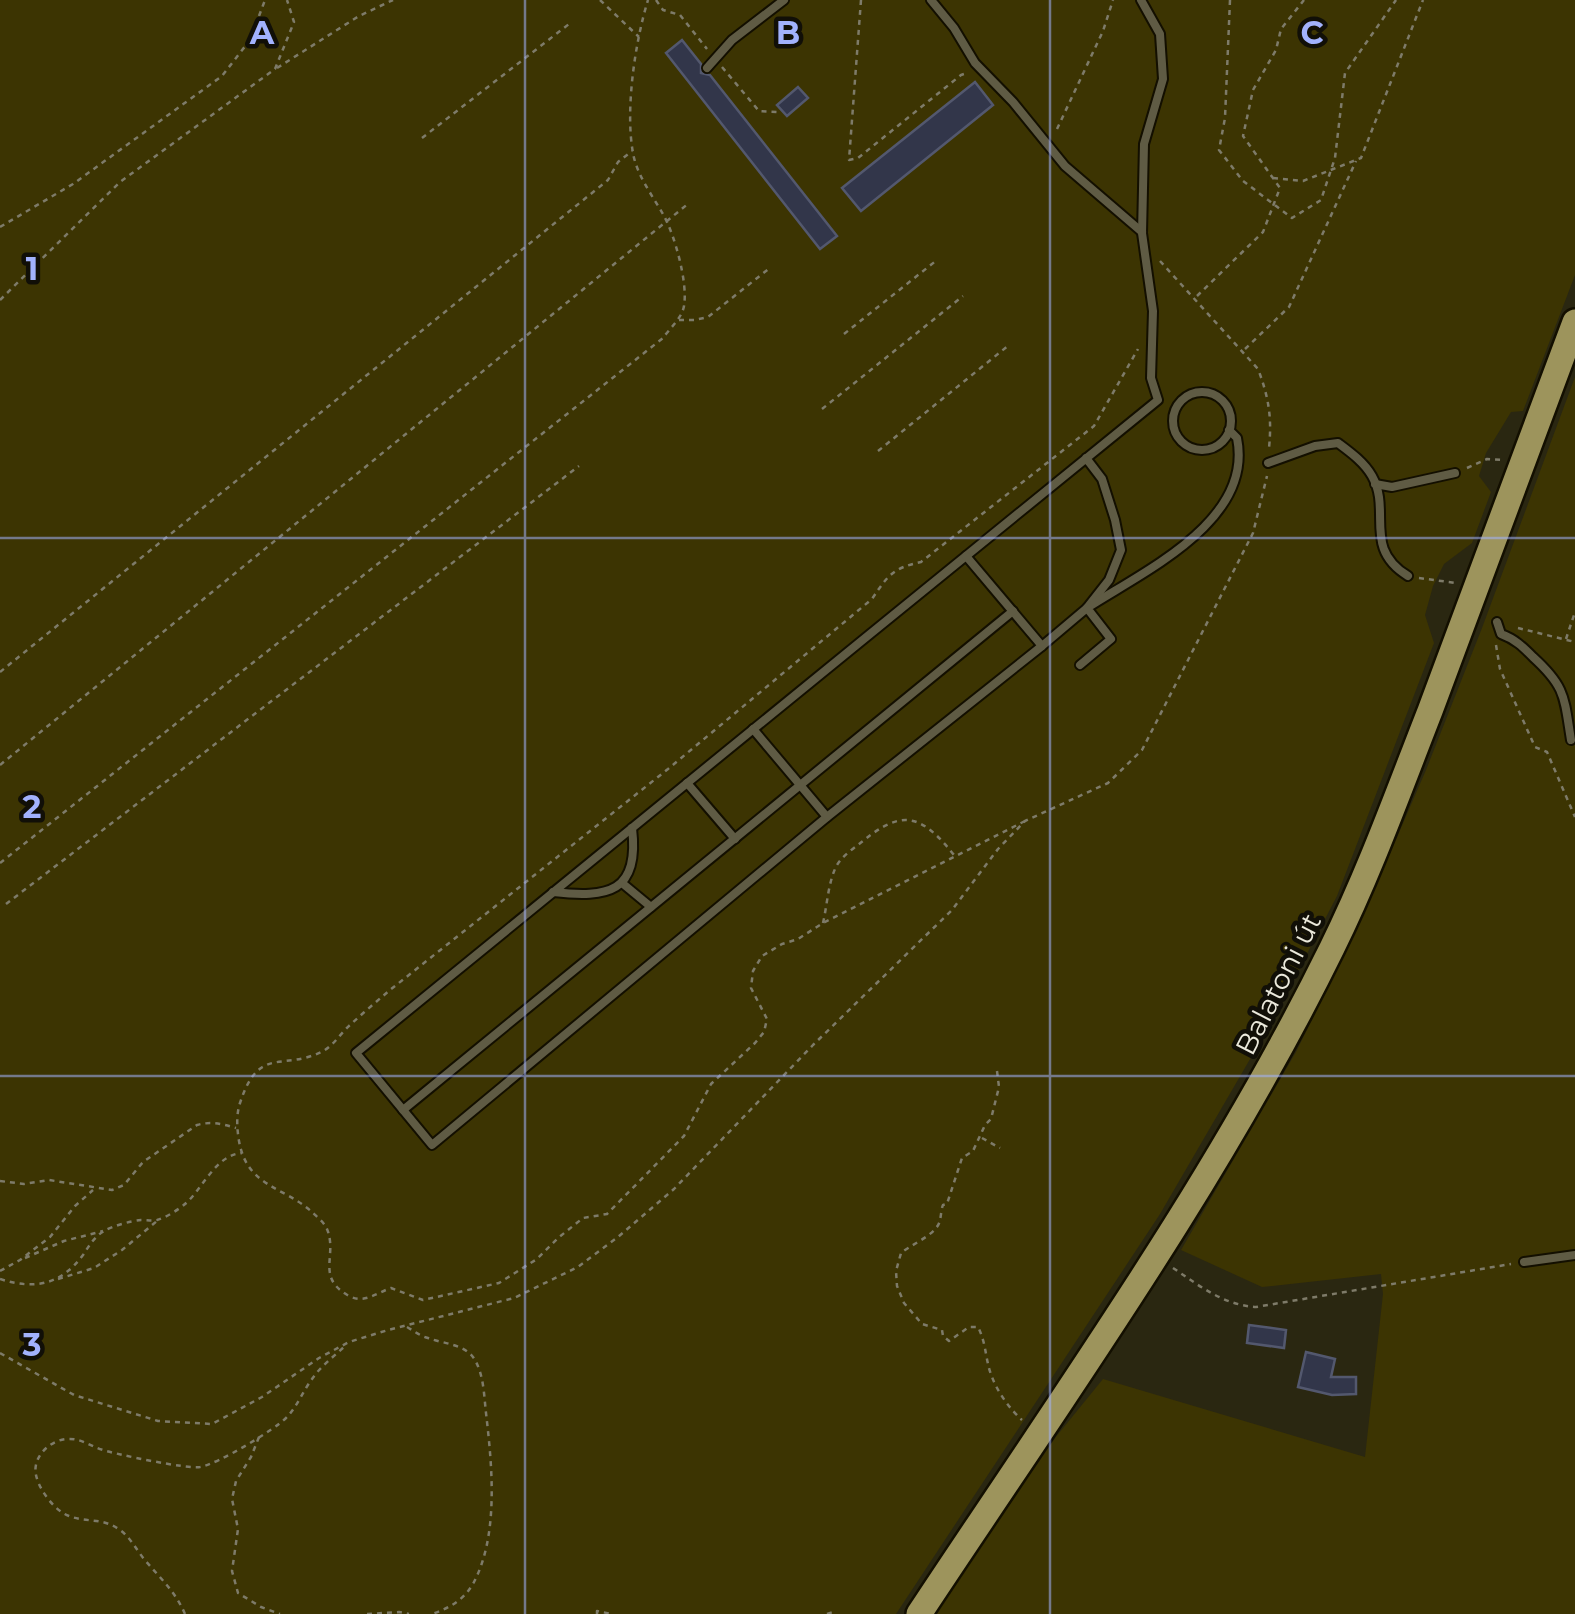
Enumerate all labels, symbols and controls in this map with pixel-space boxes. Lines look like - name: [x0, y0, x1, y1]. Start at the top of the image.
- text: A: [249, 13, 275, 52]
- text: B: [776, 13, 800, 52]
- text: C: [1300, 13, 1324, 52]
- text: 1: [26, 249, 38, 288]
- text: 2: [23, 787, 41, 826]
- street label: Balatoni út: [1228, 908, 1328, 1060]
- text: 3: [22, 1325, 41, 1364]

